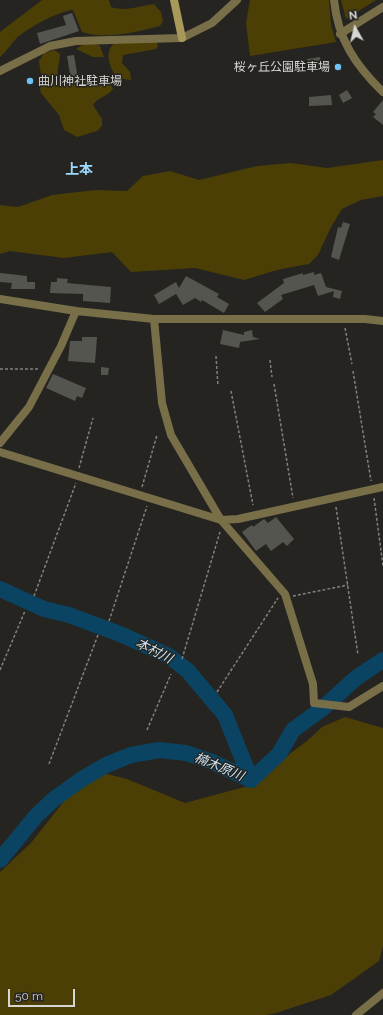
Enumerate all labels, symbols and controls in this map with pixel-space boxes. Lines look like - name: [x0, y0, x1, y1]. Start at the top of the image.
- north arrow: [335, 8, 375, 48]
- text: N: [348, 9, 358, 23]
- place label: 桜ヶ丘公園駐車場: [234, 60, 330, 74]
- marker: 桜ヶ丘公園駐車場: [333, 62, 343, 72]
- place label: 曲川神社駐車場: [38, 74, 122, 88]
- marker: 曲川神社駐車場: [25, 76, 35, 86]
- district label: 上本: [65, 162, 93, 178]
- water label: 本村川: [133, 635, 175, 667]
- water label: 楠木原川: [192, 750, 246, 784]
- scale bar: [10, 981, 77, 1007]
- text: 50 m: [15, 989, 43, 1003]

